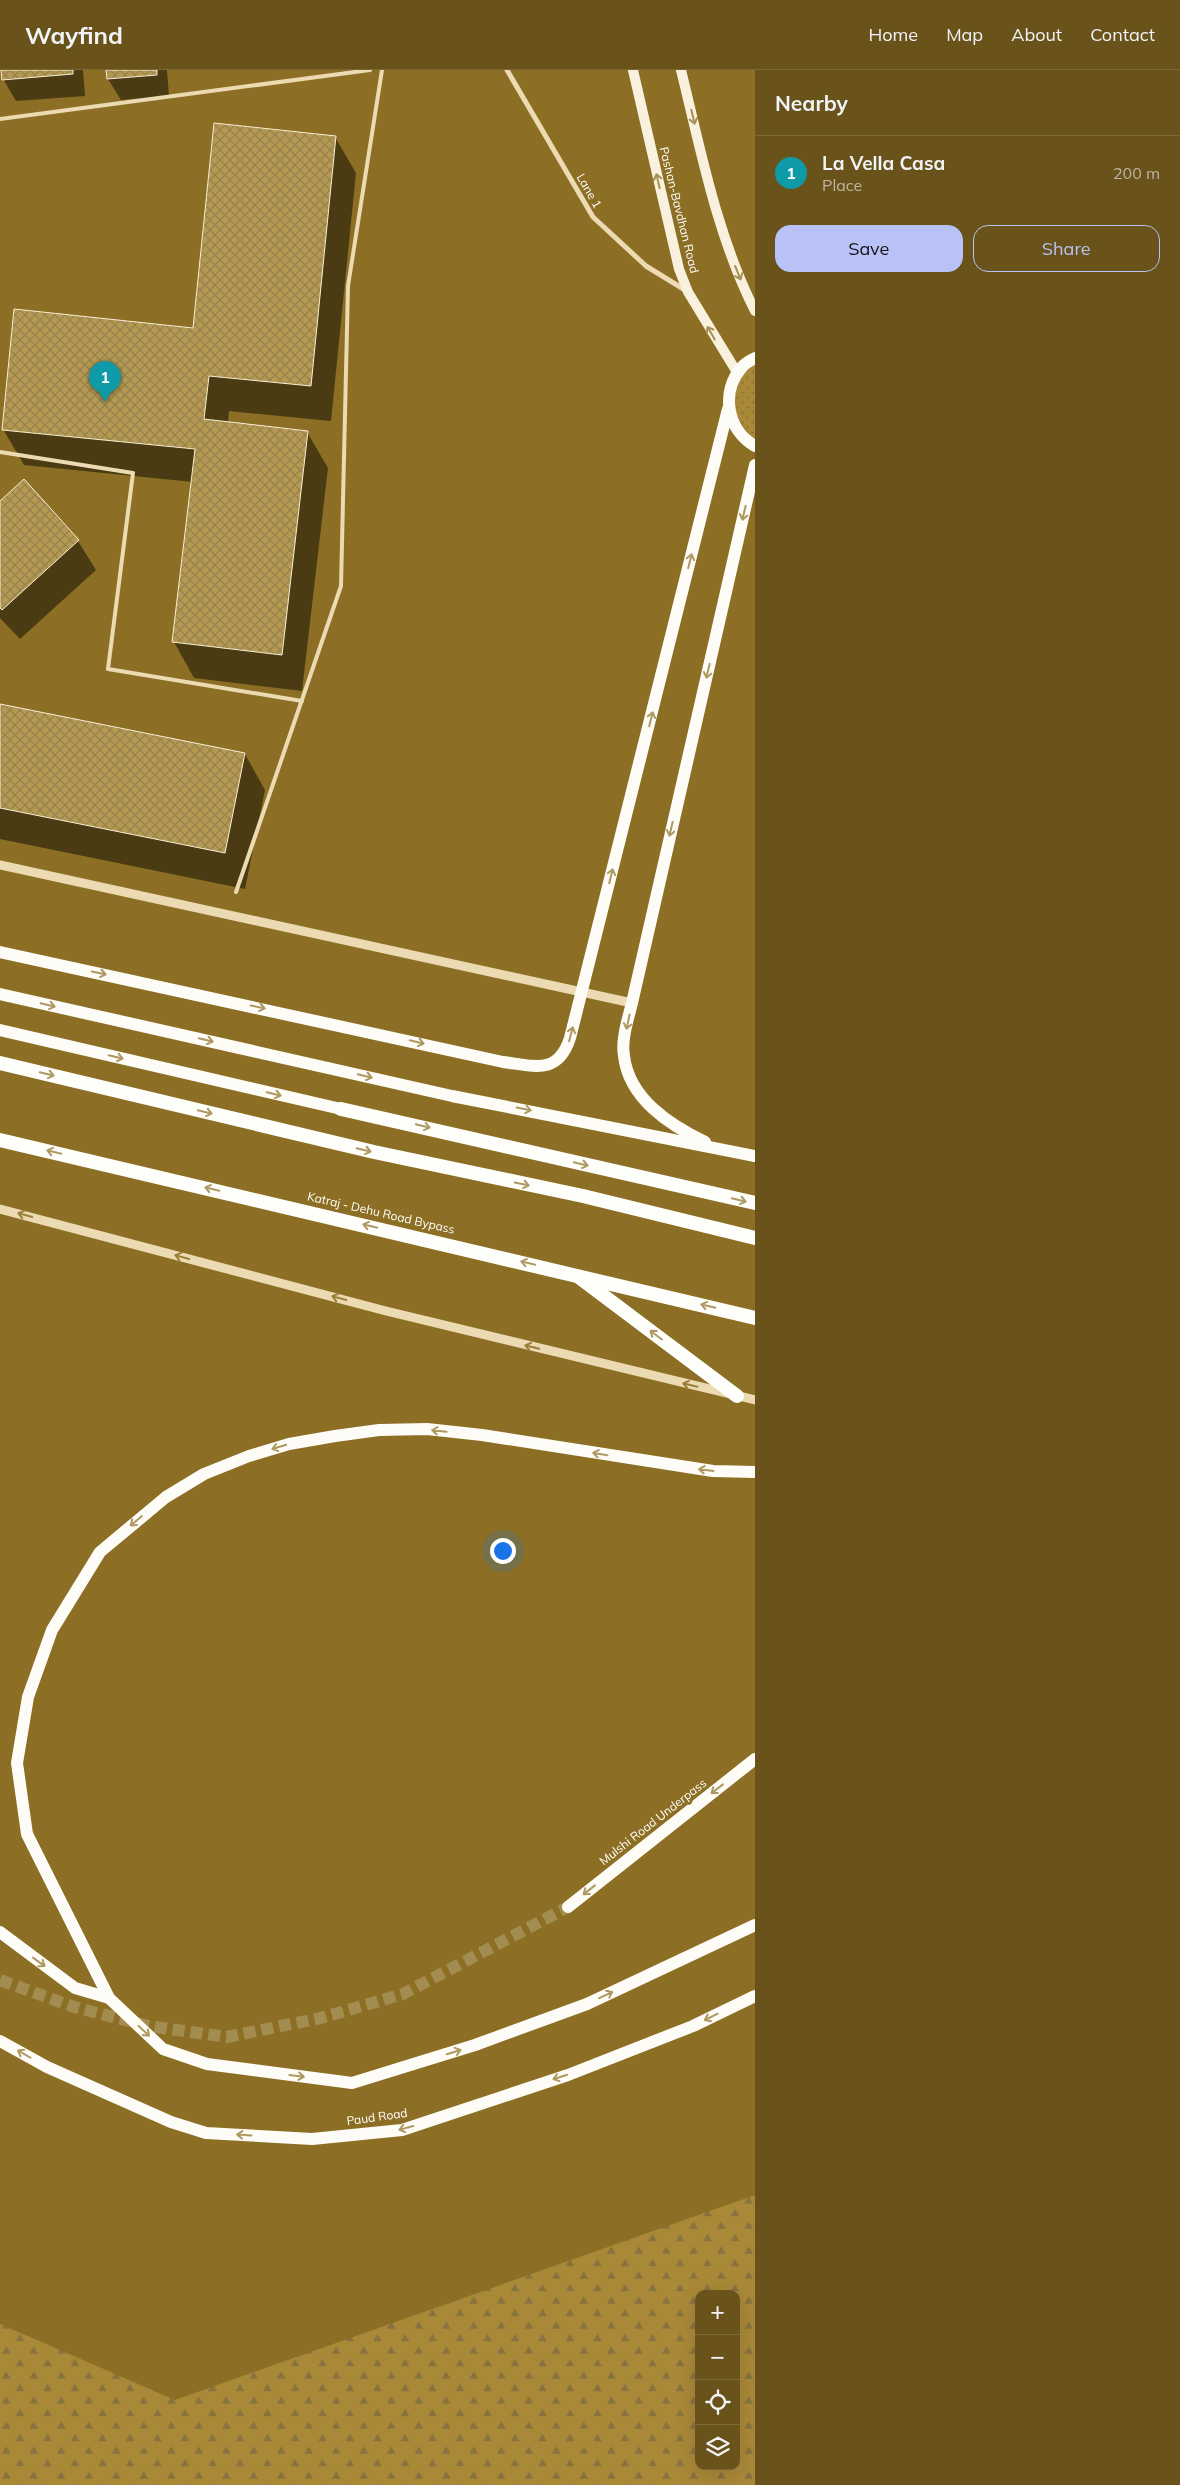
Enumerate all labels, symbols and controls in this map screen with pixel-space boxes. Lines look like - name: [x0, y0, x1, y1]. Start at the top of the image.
- text: Wayfind: [25, 20, 123, 50]
- text: Home: [868, 23, 918, 46]
- text: Map: [946, 23, 983, 46]
- text: About: [1011, 23, 1062, 46]
- text: Contact: [1090, 23, 1155, 46]
- text: Nearby: [775, 90, 848, 116]
- one-way arrow: [689, 109, 698, 125]
- street label: Pashan-Bavdhan Road: [657, 145, 702, 275]
- text: La Vella Casa: [822, 151, 945, 175]
- text: 1: [786, 163, 796, 183]
- text: 200 m: [1113, 163, 1160, 183]
- street label: Lane 1: [574, 171, 605, 211]
- one-way arrow: [653, 173, 662, 189]
- text: Place: [822, 175, 862, 195]
- button: Save: [775, 225, 963, 272]
- button: Share: [973, 225, 1160, 272]
- one-way arrow: [734, 265, 744, 280]
- one-way arrow: [706, 326, 716, 341]
- pin: 1: [89, 361, 121, 402]
- one-way arrow: [739, 504, 748, 520]
- one-way arrow: [686, 553, 695, 569]
- one-way arrow: [703, 662, 712, 678]
- one-way arrow: [646, 711, 656, 727]
- one-way arrow: [666, 821, 676, 837]
- one-way arrow: [607, 869, 616, 885]
- one-way arrow: [91, 969, 107, 978]
- one-way arrow: [39, 1001, 55, 1010]
- one-way arrow: [249, 1003, 265, 1013]
- one-way arrow: [622, 1013, 632, 1029]
- one-way arrow: [567, 1026, 576, 1042]
- one-way arrow: [198, 1036, 214, 1045]
- one-way arrow: [408, 1038, 424, 1047]
- one-way arrow: [107, 1053, 123, 1062]
- one-way arrow: [39, 1070, 55, 1079]
- one-way arrow: [356, 1072, 372, 1081]
- one-way arrow: [265, 1090, 281, 1099]
- one-way arrow: [515, 1105, 531, 1115]
- one-way arrow: [197, 1108, 213, 1117]
- one-way arrow: [414, 1122, 430, 1131]
- one-way arrow: [355, 1146, 371, 1155]
- one-way arrow: [46, 1147, 62, 1156]
- one-way arrow: [572, 1160, 588, 1169]
- one-way arrow: [514, 1179, 530, 1189]
- one-way arrow: [204, 1184, 220, 1193]
- street label: Katraj - Dehu Road Bypass: [306, 1188, 456, 1237]
- one-way arrow: [731, 1196, 747, 1205]
- one-way arrow: [17, 1210, 33, 1220]
- one-way arrow: [363, 1221, 379, 1230]
- one-way arrow: [174, 1252, 190, 1261]
- one-way arrow: [521, 1258, 537, 1267]
- one-way arrow: [332, 1293, 348, 1302]
- one-way arrow: [700, 1301, 716, 1310]
- one-way arrow: [649, 1330, 663, 1340]
- one-way arrow: [524, 1342, 540, 1351]
- one-way arrow: [682, 1380, 698, 1389]
- one-way arrow: [432, 1426, 448, 1436]
- one-way arrow: [271, 1442, 287, 1452]
- one-way arrow: [593, 1449, 609, 1459]
- one-way arrow: [699, 1465, 715, 1475]
- one-way arrow: [130, 1516, 143, 1527]
- your location: [490, 1538, 516, 1564]
- street label: Mulshi Road Underpass: [596, 1775, 709, 1868]
- one-way arrow: [711, 1784, 724, 1795]
- one-way arrow: [583, 1884, 596, 1895]
- one-way arrow: [31, 1957, 45, 1967]
- one-way arrow: [598, 1990, 613, 1999]
- one-way arrow: [704, 2013, 719, 2022]
- one-way arrow: [138, 2025, 151, 2037]
- one-way arrow: [446, 2046, 462, 2056]
- one-way arrow: [16, 2049, 31, 2059]
- one-way arrow: [288, 2071, 304, 2081]
- one-way arrow: [553, 2073, 569, 2083]
- street label: Paud Road: [345, 2105, 408, 2128]
- one-way arrow: [398, 2124, 414, 2133]
- one-way arrow: [237, 2130, 253, 2140]
- map controls: [695, 2290, 740, 2470]
- button: +: [695, 2290, 740, 2335]
- button: −: [695, 2335, 740, 2380]
- button: locate: [695, 2380, 740, 2425]
- button: layers: [695, 2425, 740, 2470]

